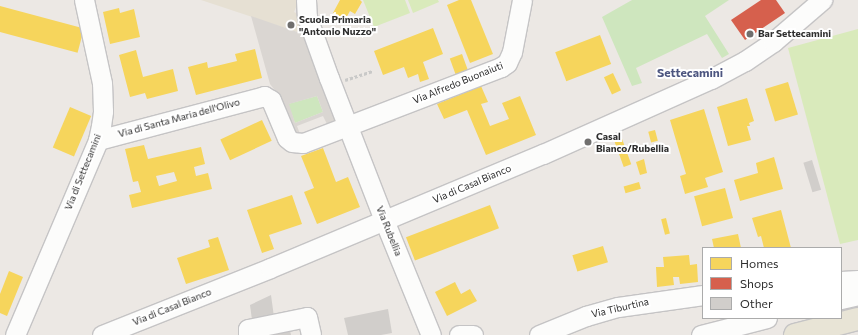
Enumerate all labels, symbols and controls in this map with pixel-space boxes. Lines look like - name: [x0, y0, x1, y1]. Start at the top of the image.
- place label: Scuola Primaria "Antonio Nuzzo": [299, 13, 376, 36]
- marker: Scuola Primaria "Antonio Nuzzo": [286, 20, 296, 30]
- place label: Bar Settecamini: [758, 28, 831, 40]
- marker: Bar Settecamini: [745, 29, 755, 39]
- street label: Via Alfredo Buonaiuti: [411, 59, 505, 107]
- district label: Settecamini: [657, 66, 723, 80]
- street label: Via di Santa Maria dell'Olivo: [117, 96, 241, 140]
- place label: Casal Bianco/Rubellia: [596, 130, 669, 154]
- street label: Via di Settecamini: [62, 132, 104, 212]
- marker: Casal Bianco/Rubellia: [583, 137, 593, 147]
- street label: Via di Casal Bianco: [431, 162, 513, 206]
- street label: Via Rubellia: [374, 204, 404, 258]
- legend: [702, 247, 842, 319]
- text: Homes: [740, 256, 778, 270]
- text: Shops: [740, 276, 774, 290]
- street label: Via di Casal Bianco: [131, 286, 213, 328]
- street label: Via Tiburtina: [590, 296, 650, 320]
- text: Other: [740, 296, 773, 310]

